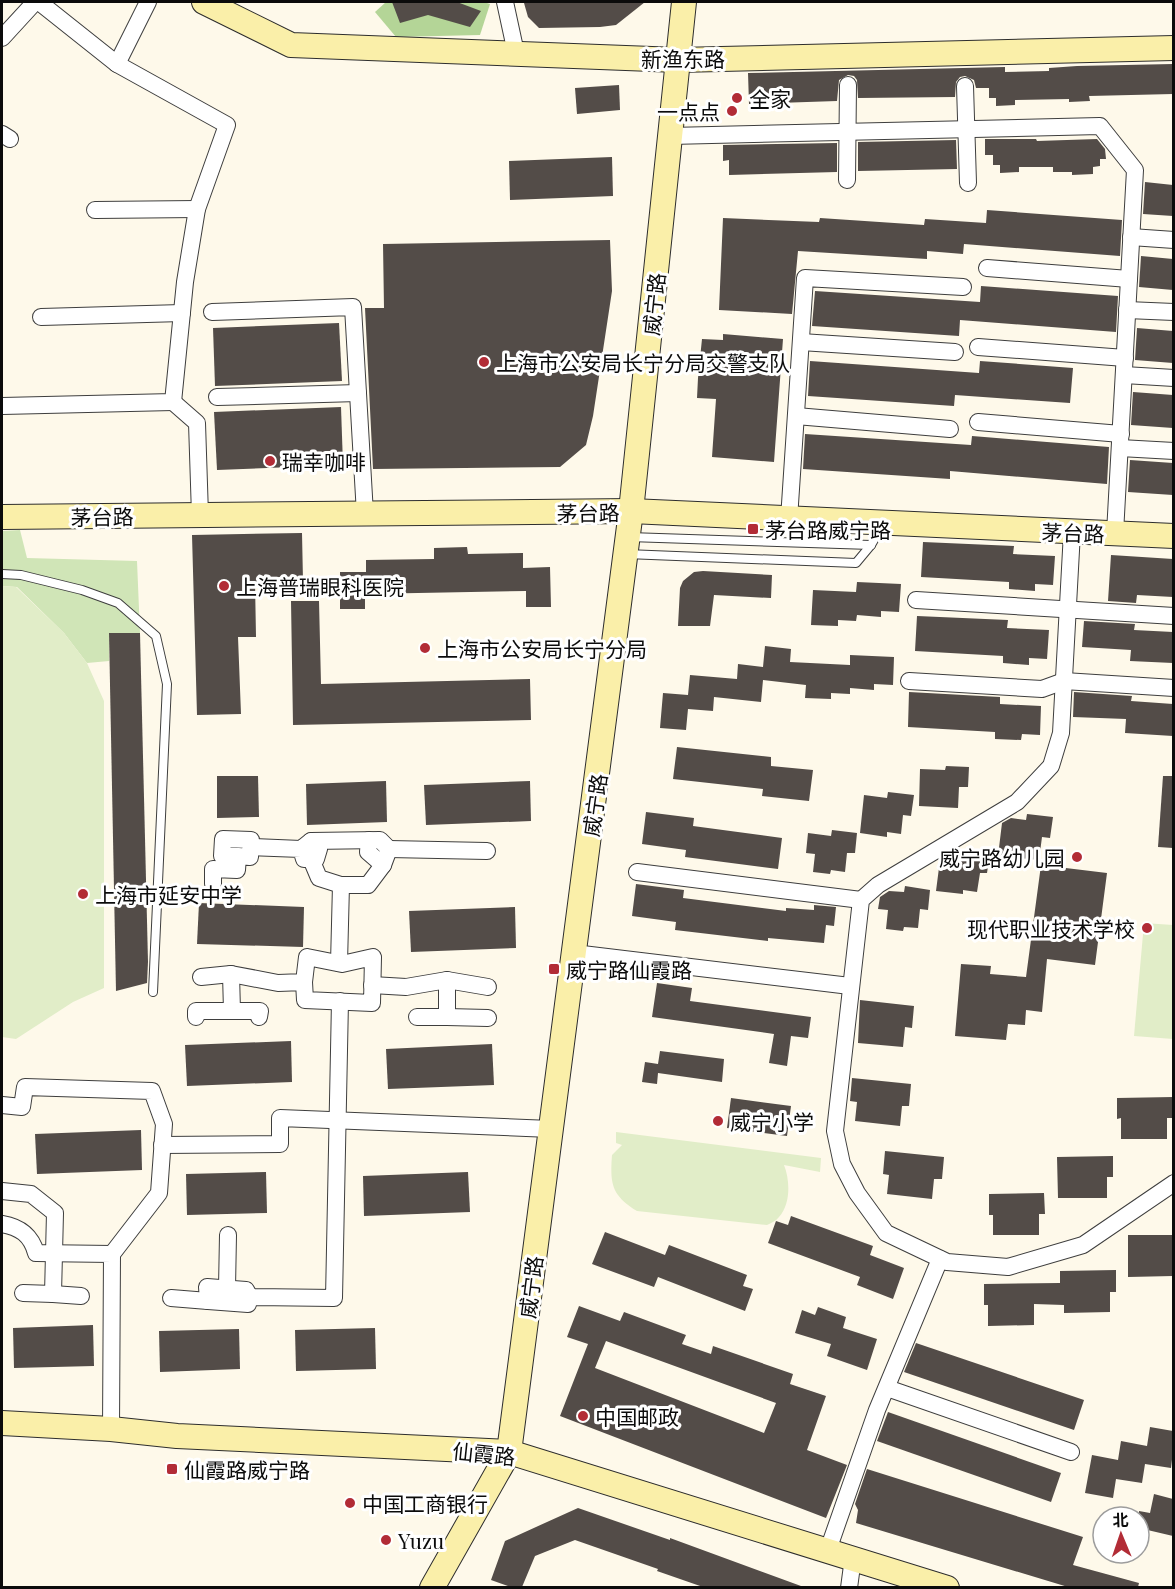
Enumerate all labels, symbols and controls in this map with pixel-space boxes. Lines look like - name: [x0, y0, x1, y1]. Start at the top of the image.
- street label: 新渔东路: [641, 44, 725, 72]
- place label: 全家: [749, 84, 791, 112]
- marker: 全家: [730, 91, 744, 105]
- place label: 一点点: [657, 97, 720, 125]
- marker: 一点点: [725, 104, 739, 118]
- street label: 威宁路: [636, 271, 670, 337]
- place label: 上海市公安局长宁分局交警支队: [496, 348, 790, 376]
- marker: 上海市公安局长宁分局交警支队: [477, 355, 491, 369]
- place label: 瑞幸咖啡: [282, 447, 366, 475]
- marker: 瑞幸咖啡: [263, 454, 277, 468]
- street label: 茅台路: [556, 497, 620, 527]
- street label: 茅台路: [70, 501, 134, 531]
- place label: 茅台路威宁路: [765, 515, 891, 543]
- street label: 茅台路: [1041, 517, 1105, 547]
- marker: 茅台路威宁路: [746, 522, 760, 536]
- place label: 上海普瑞眼科医院: [236, 572, 404, 600]
- marker: 上海普瑞眼科医院: [217, 579, 231, 593]
- place label: 上海市公安局长宁分局: [437, 634, 647, 662]
- marker: 上海市公安局长宁分局: [418, 641, 432, 655]
- street label: 威宁路: [576, 772, 612, 838]
- place label: 威宁路幼儿园: [939, 843, 1065, 871]
- marker: 威宁路幼儿园: [1070, 850, 1084, 864]
- place label: 上海市延安中学: [95, 880, 242, 908]
- marker: 上海市延安中学: [76, 887, 90, 901]
- place label: 现代职业技术学校: [967, 914, 1135, 942]
- marker: 现代职业技术学校: [1140, 921, 1154, 935]
- place label: 威宁路仙霞路: [566, 955, 692, 983]
- marker: 威宁路仙霞路: [547, 962, 561, 976]
- place label: 威宁小学: [730, 1107, 814, 1135]
- marker: 威宁小学: [711, 1114, 725, 1128]
- street label: 威宁路: [512, 1254, 548, 1320]
- place label: 中国邮政: [595, 1402, 679, 1430]
- marker: 中国邮政: [576, 1409, 590, 1423]
- street label: 仙霞路: [451, 1436, 517, 1470]
- place label: 仙霞路威宁路: [184, 1455, 310, 1483]
- marker: 仙霞路威宁路: [165, 1462, 179, 1476]
- place label: 中国工商银行: [362, 1489, 488, 1517]
- marker: 中国工商银行: [343, 1496, 357, 1510]
- north arrow: [1091, 1505, 1151, 1565]
- text: 北: [1112, 1509, 1129, 1530]
- place label: Yuzu: [397, 1526, 444, 1554]
- marker: Yuzu: [379, 1533, 393, 1547]

